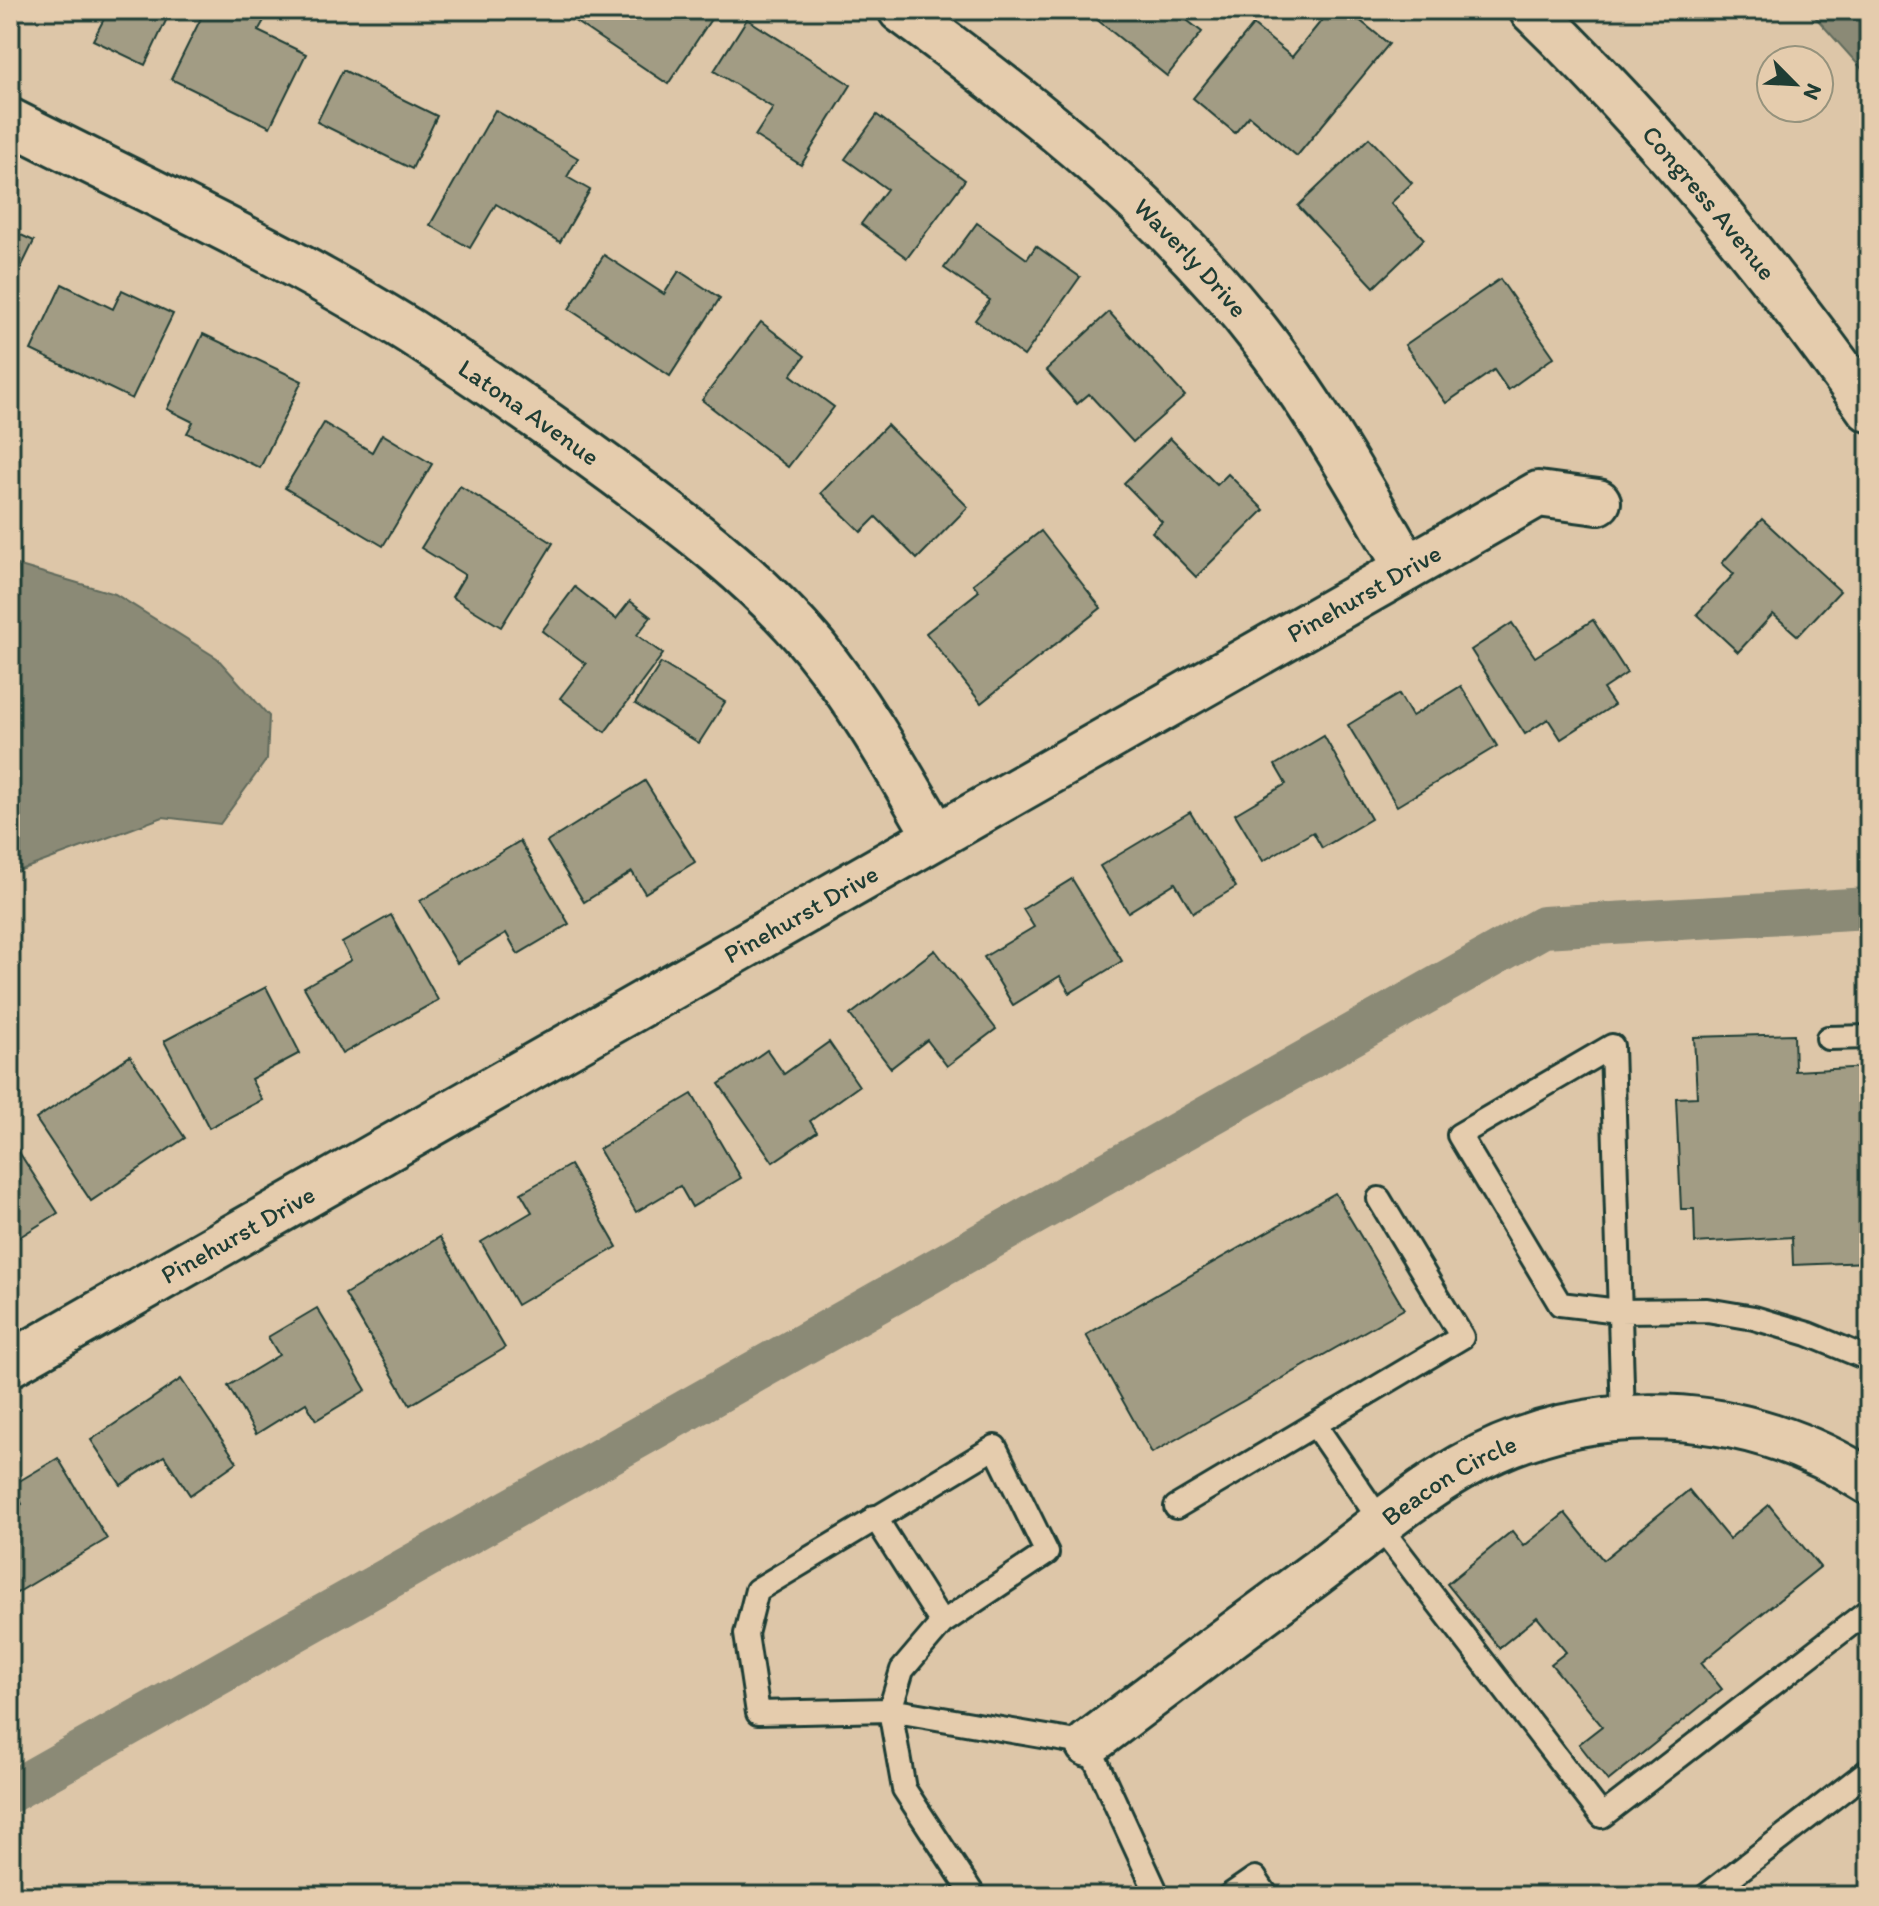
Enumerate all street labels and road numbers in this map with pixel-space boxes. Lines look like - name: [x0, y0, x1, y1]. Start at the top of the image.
- street label: Congress Avenue: [1635, 119, 1783, 287]
- street label: Waverly Drive: [1127, 191, 1255, 324]
- street label: Latona Avenue: [452, 352, 606, 473]
- street label: Pinehurst Drive: [1281, 537, 1447, 650]
- street label: Pinehurst Drive: [718, 857, 884, 970]
- street label: Pinehurst Drive: [155, 1178, 321, 1291]
- street label: Beacon Circle: [1375, 1427, 1521, 1533]

